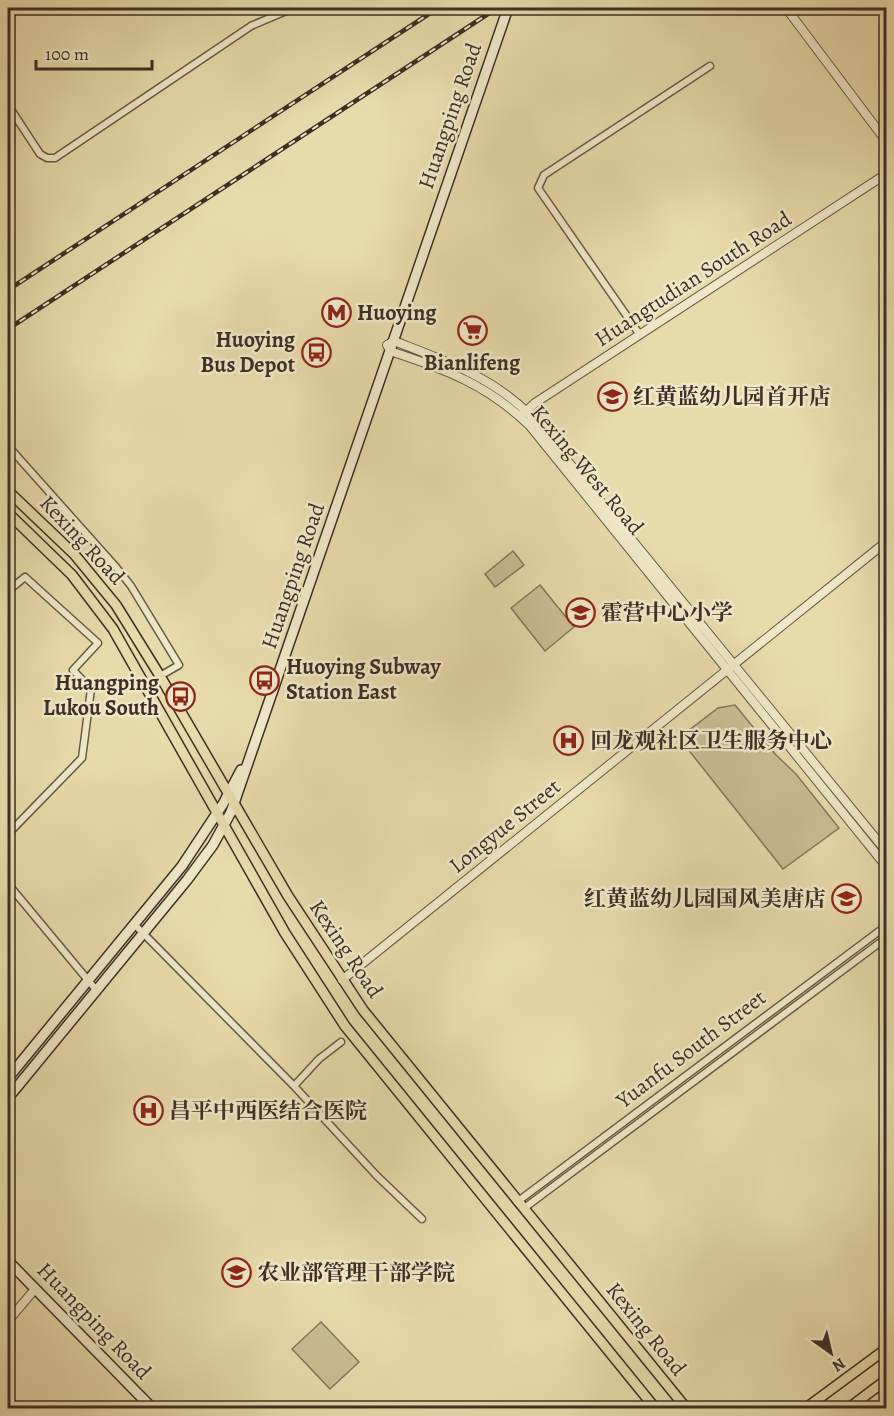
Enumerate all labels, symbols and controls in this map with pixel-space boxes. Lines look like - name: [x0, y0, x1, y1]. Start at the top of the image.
- scale bar: [36, 33, 152, 71]
- street label: Huangping Road: [411, 39, 489, 193]
- text: 100 m: [45, 42, 89, 66]
- street label: Huangtudian South Road: [589, 204, 797, 354]
- metro station icon: Huoying: [320, 297, 352, 329]
- place label: Huoying: [357, 298, 437, 328]
- supermarket icon: Bianlifeng: [456, 315, 488, 347]
- place label: Huoying Bus Depot: [201, 325, 296, 380]
- bus stop icon: Huoying Bus Depot: [300, 337, 332, 369]
- place label: Bianlifeng: [424, 348, 521, 378]
- school or university icon: 红黄蓝幼儿园首开店: [596, 381, 628, 413]
- place label: 红黄蓝幼儿园首开店: [633, 382, 831, 412]
- street label: Kexing West Road: [524, 398, 651, 542]
- street label: Kexing Road: [33, 489, 131, 591]
- street label: Huangping Road: [254, 499, 332, 653]
- school or university icon: 霍营中心小学: [564, 597, 596, 629]
- place label: 霍营中心小学: [601, 598, 733, 628]
- place label: Huoying Subway Station East: [286, 652, 441, 707]
- bus stop icon: Huoying Subway Station East: [249, 664, 281, 696]
- place label: Huangping Lukou South: [43, 668, 160, 723]
- bus stop icon: Huangping Lukou South: [164, 680, 196, 712]
- hospital icon: 回龙观社区卫生服务中心: [553, 725, 585, 757]
- place label: 回龙观社区卫生服务中心: [590, 726, 832, 756]
- street label: Longyue Street: [443, 772, 567, 880]
- school or university icon: 红黄蓝幼儿园国风美唐店: [831, 883, 863, 915]
- place label: 红黄蓝幼儿园国风美唐店: [584, 884, 826, 914]
- street label: Kexing Road: [302, 894, 390, 1004]
- street label: Yuanfu South Street: [609, 983, 772, 1116]
- hospital icon: 昌平中西医结合医院: [132, 1095, 164, 1127]
- place label: 昌平中西医结合医院: [169, 1096, 367, 1126]
- street label: Huangping Road: [30, 1256, 158, 1387]
- school or university icon: 农业部管理干部学院: [220, 1257, 252, 1289]
- place label: 农业部管理干部学院: [257, 1258, 455, 1288]
- street label: Kexing Road: [599, 1276, 693, 1382]
- north arrow: [801, 1323, 861, 1383]
- text: N: [828, 1352, 850, 1377]

